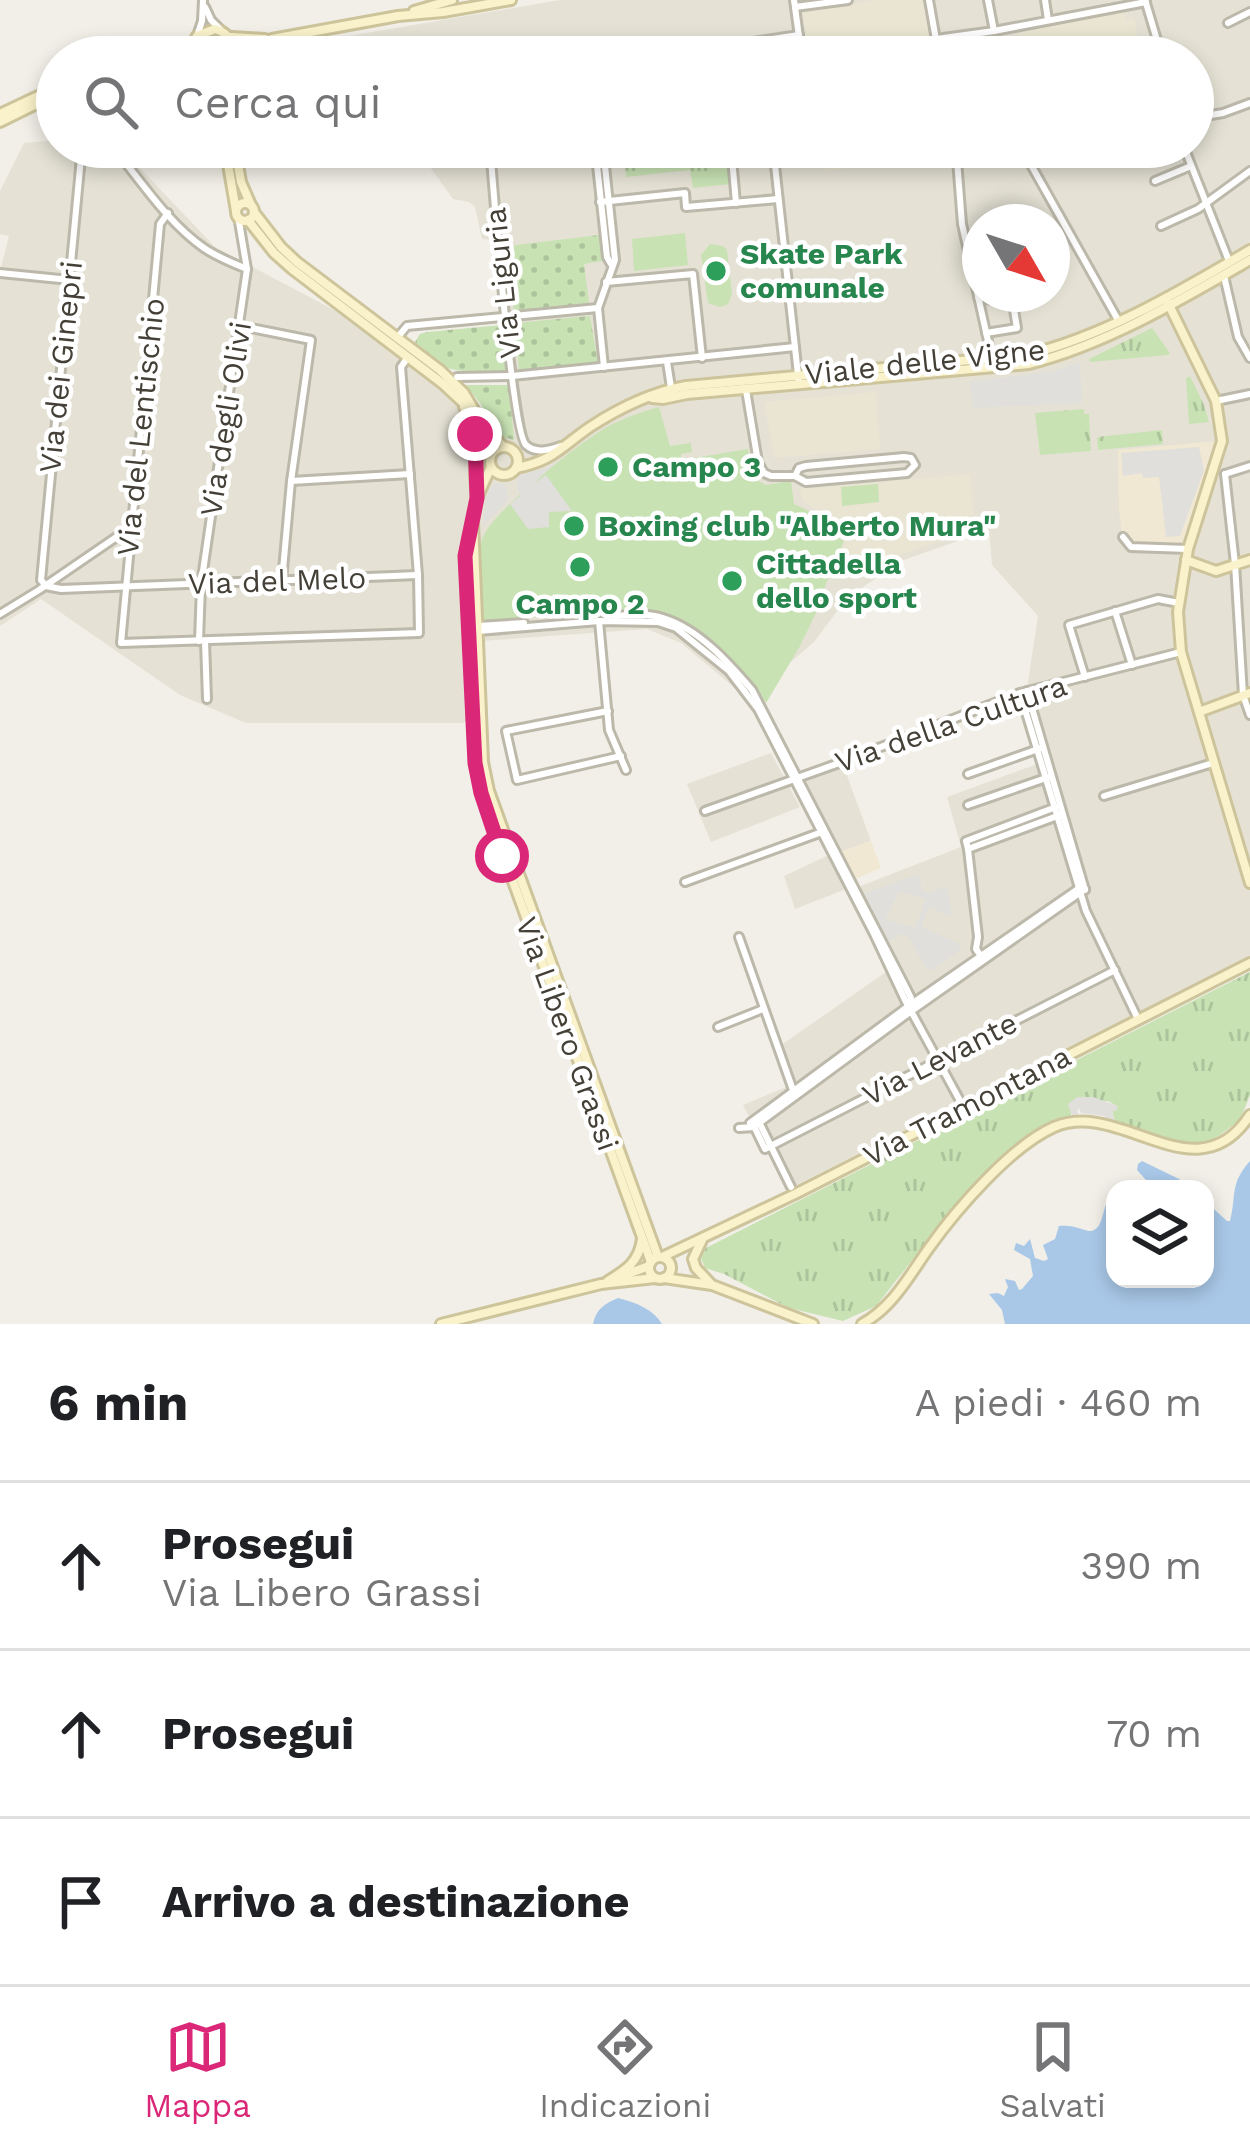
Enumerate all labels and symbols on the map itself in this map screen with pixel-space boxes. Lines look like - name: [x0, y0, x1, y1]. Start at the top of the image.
- north arrow: [962, 204, 1070, 312]
- street label: Via Liguria: [477, 206, 528, 360]
- place label: Skate Park comunale: [740, 236, 903, 305]
- marker: Skate Park comunale: [703, 258, 729, 284]
- street label: Via dei Ginepri: [32, 259, 89, 475]
- street label: Via del Lentischio: [110, 296, 171, 558]
- street label: Via degli Olivi: [193, 319, 258, 519]
- street label: Viale delle Vigne: [803, 331, 1047, 392]
- route end: [448, 407, 502, 461]
- place label: Campo 3: [632, 449, 761, 484]
- marker: Campo 3: [595, 454, 621, 480]
- place label: Boxing club "Alberto Mura": [598, 508, 996, 543]
- marker: Boxing club "Alberto Mura": [561, 513, 587, 539]
- place label: Cittadella dello sport: [756, 546, 917, 615]
- marker: Campo 2: [567, 554, 593, 580]
- street label: Via del Melo: [187, 560, 367, 601]
- marker: Cittadella dello sport: [719, 568, 745, 594]
- place label: Campo 2: [515, 586, 645, 621]
- street label: Via della Cultura: [830, 668, 1071, 780]
- route start: [475, 829, 529, 883]
- street label: Via Libero Grassi: [509, 912, 626, 1155]
- street label: Via Levante: [857, 1005, 1023, 1112]
- street label: Via Tramontana: [857, 1038, 1076, 1173]

